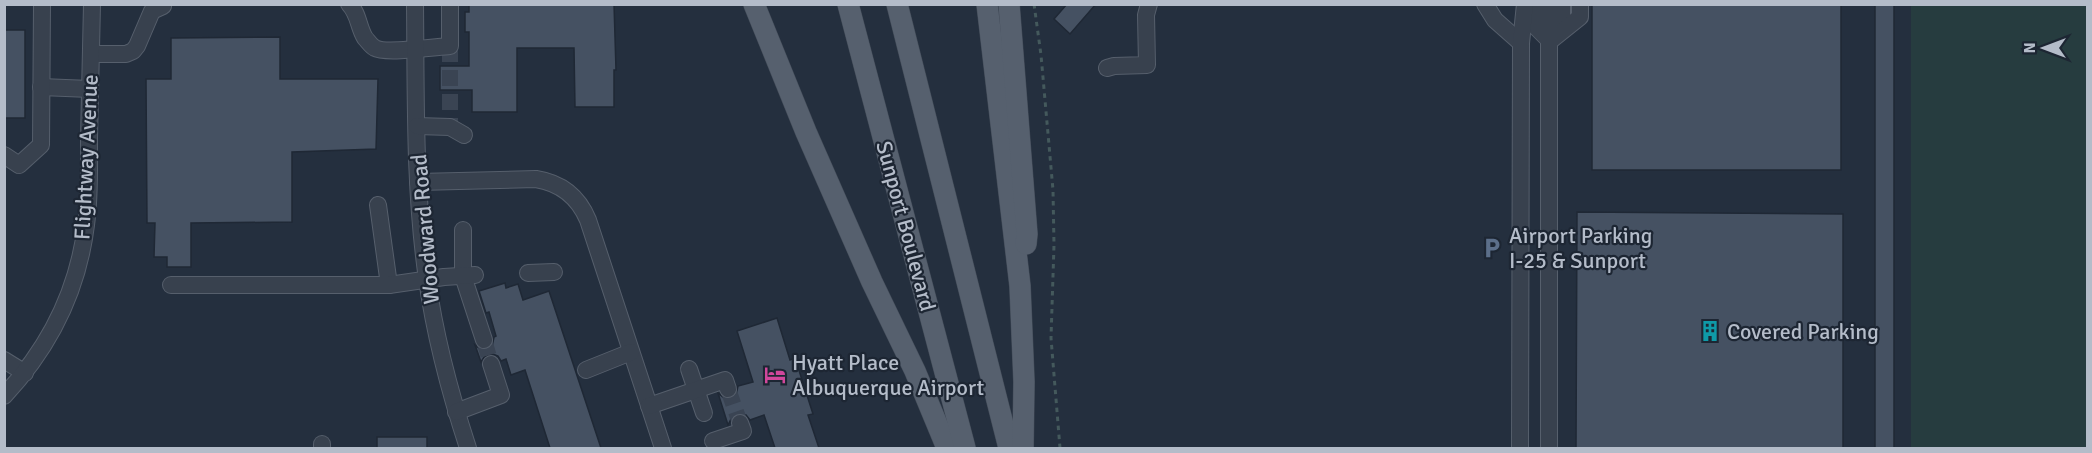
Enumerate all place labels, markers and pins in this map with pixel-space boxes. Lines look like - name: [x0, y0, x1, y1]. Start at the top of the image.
- place label: Airport Parking I-25 & Sunport: [1509, 222, 1652, 274]
- parking icon: Airport Parking I-25 & Sunport: [1480, 236, 1504, 260]
- place label: Covered Parking: [1727, 318, 1879, 345]
- building icon: Covered Parking: [1698, 319, 1722, 343]
- place label: Hyatt Place Albuquerque Airport: [792, 349, 984, 401]
- hotel icon: Hyatt Place Albuquerque Airport: [763, 363, 787, 387]

